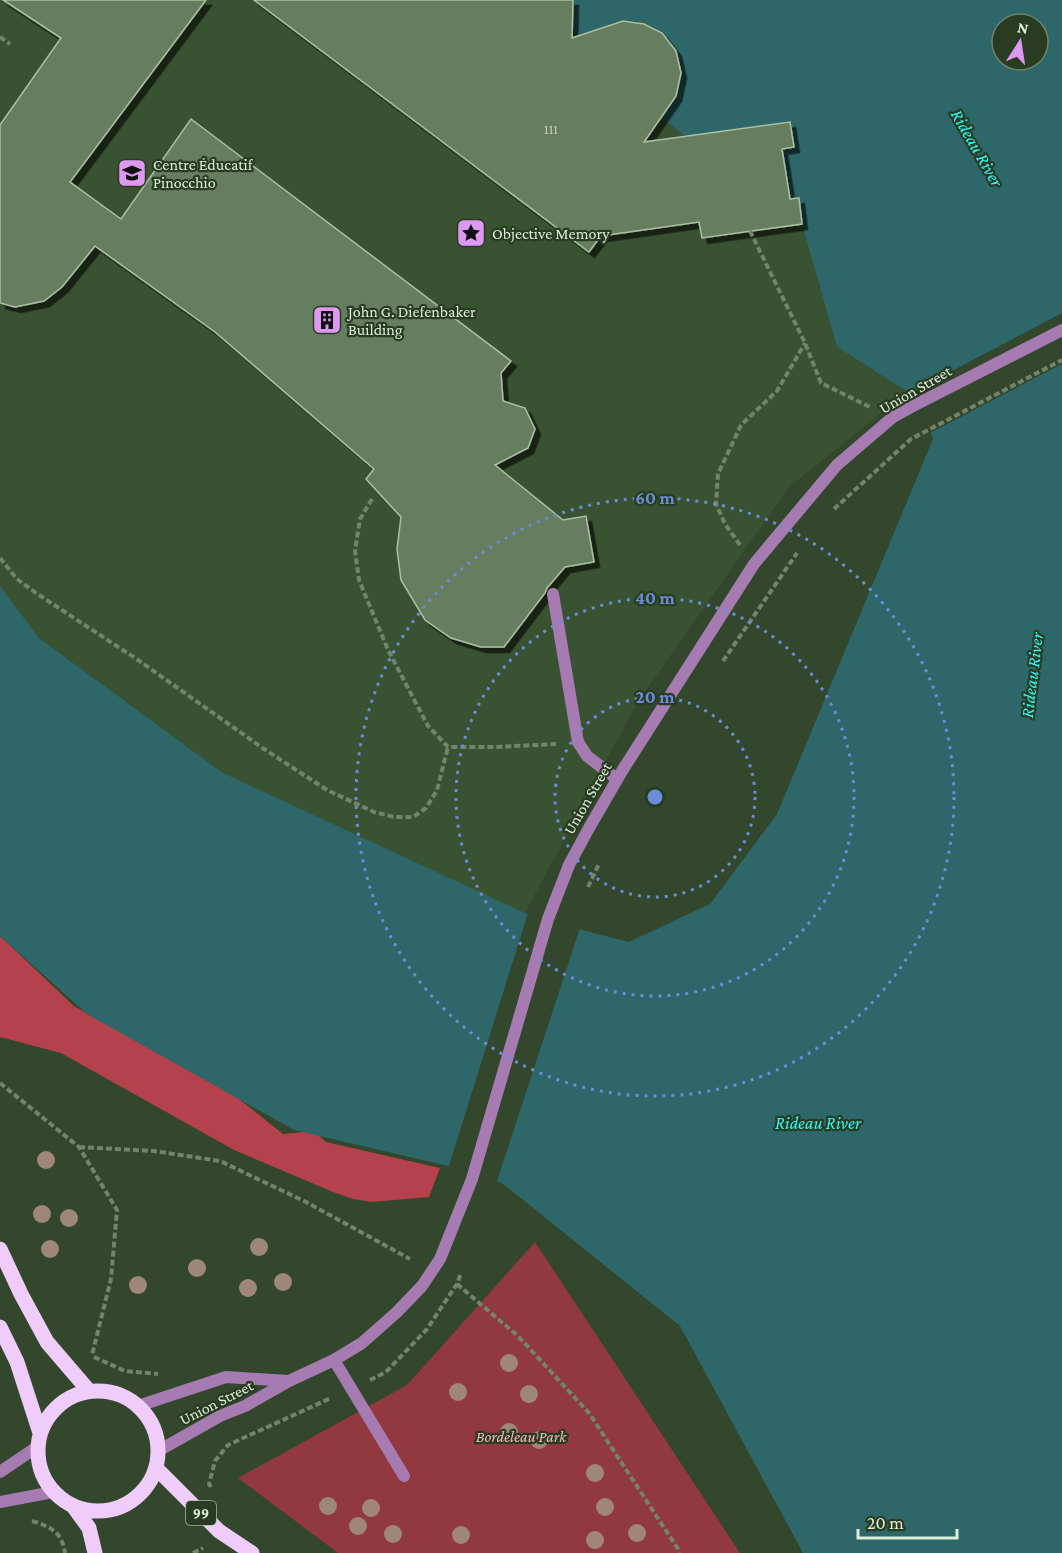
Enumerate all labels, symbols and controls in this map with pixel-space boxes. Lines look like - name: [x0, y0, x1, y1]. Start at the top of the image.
- north arrow: [990, 12, 1050, 72]
- text: N: [1016, 18, 1030, 37]
- water label: Rideau River: [947, 106, 1008, 191]
- house number: 111: [544, 121, 558, 137]
- place label: Centre Éducatif Pinocchio: [153, 156, 254, 191]
- school or university icon: Centre Éducatif Pinocchio: [116, 157, 148, 189]
- place icon: Objective Memory: [455, 217, 487, 249]
- place label: Objective Memory: [492, 225, 610, 243]
- place label: John G. Diefenbaker Building: [346, 303, 476, 339]
- building icon: John G. Diefenbaker Building: [311, 304, 343, 336]
- street label: Union Street: [876, 362, 955, 417]
- text: 60 m: [635, 488, 675, 508]
- text: 40 m: [635, 588, 675, 608]
- water label: Rideau River: [1017, 630, 1047, 719]
- text: 20 m: [636, 687, 675, 707]
- street label: Union Street: [560, 759, 615, 837]
- centre of rings: [645, 787, 665, 807]
- water label: Rideau River: [775, 1113, 862, 1133]
- street label: Union Street: [177, 1376, 256, 1428]
- park label: Bordeleau Park: [476, 1428, 567, 1445]
- road number: 99: [186, 1501, 216, 1525]
- scale bar: [858, 1502, 957, 1540]
- text: 20 m: [867, 1513, 904, 1533]

